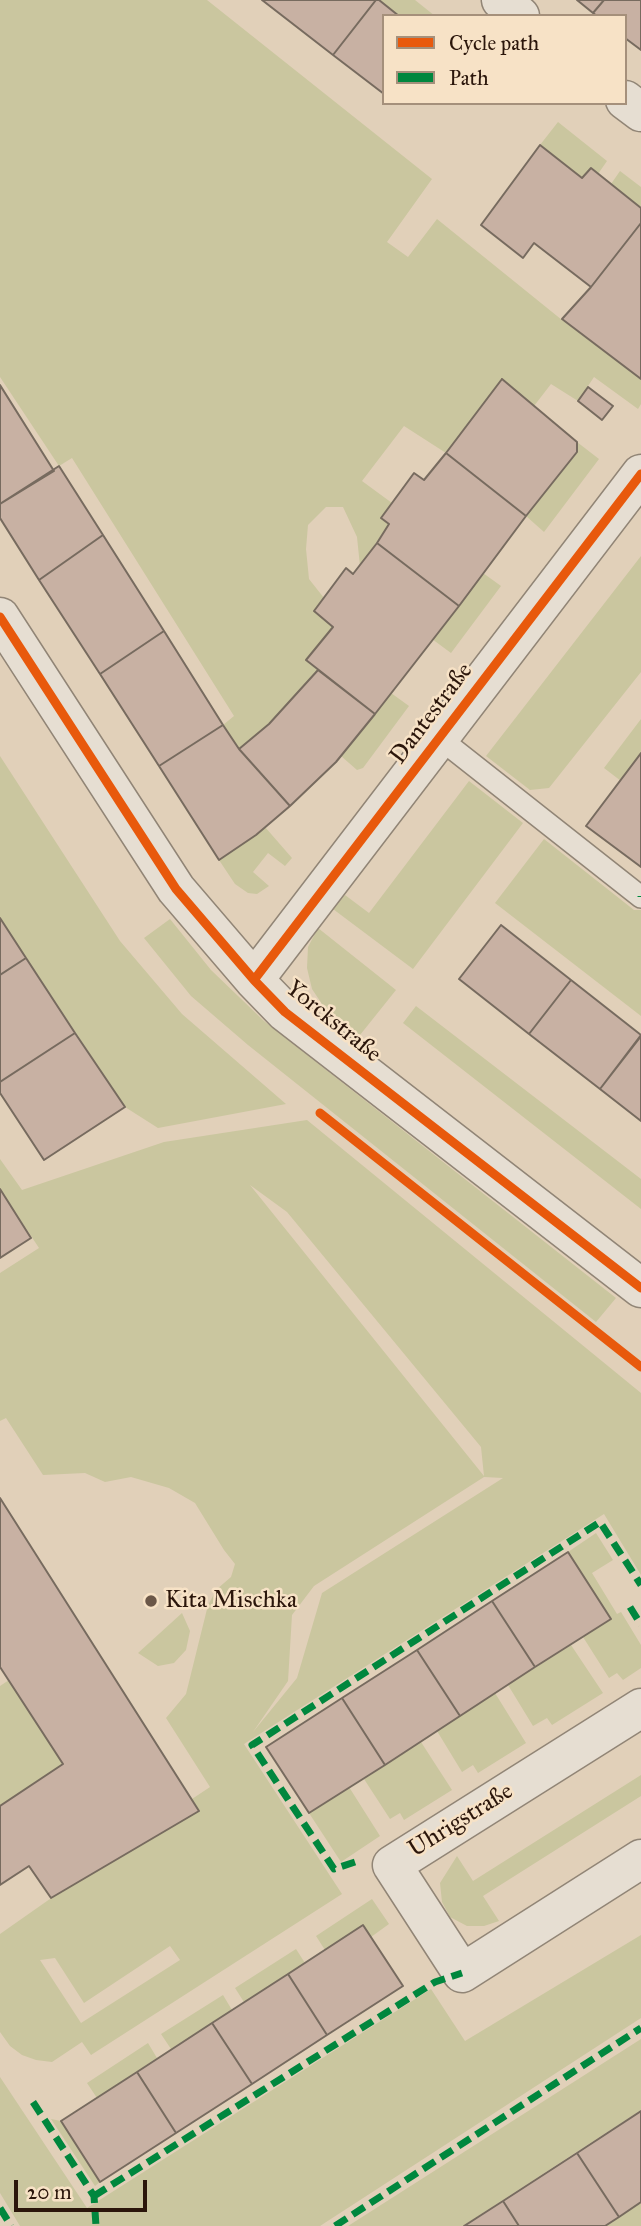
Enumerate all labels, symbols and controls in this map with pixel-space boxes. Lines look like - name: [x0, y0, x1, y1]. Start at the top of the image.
- legend: [382, 14, 627, 105]
- text: Cycle path: [449, 30, 539, 56]
- text: Path: [449, 65, 489, 91]
- street label: Dantestraße: [385, 658, 479, 770]
- street label: Yorckstraße: [279, 975, 387, 1069]
- place label: Kita Mischka: [165, 1587, 297, 1615]
- marker: Kita Mischka: [143, 1593, 159, 1609]
- street label: Uhrigstraße: [403, 1778, 519, 1864]
- scale bar: [18, 2166, 150, 2210]
- text: 20 m: [27, 2179, 72, 2205]

